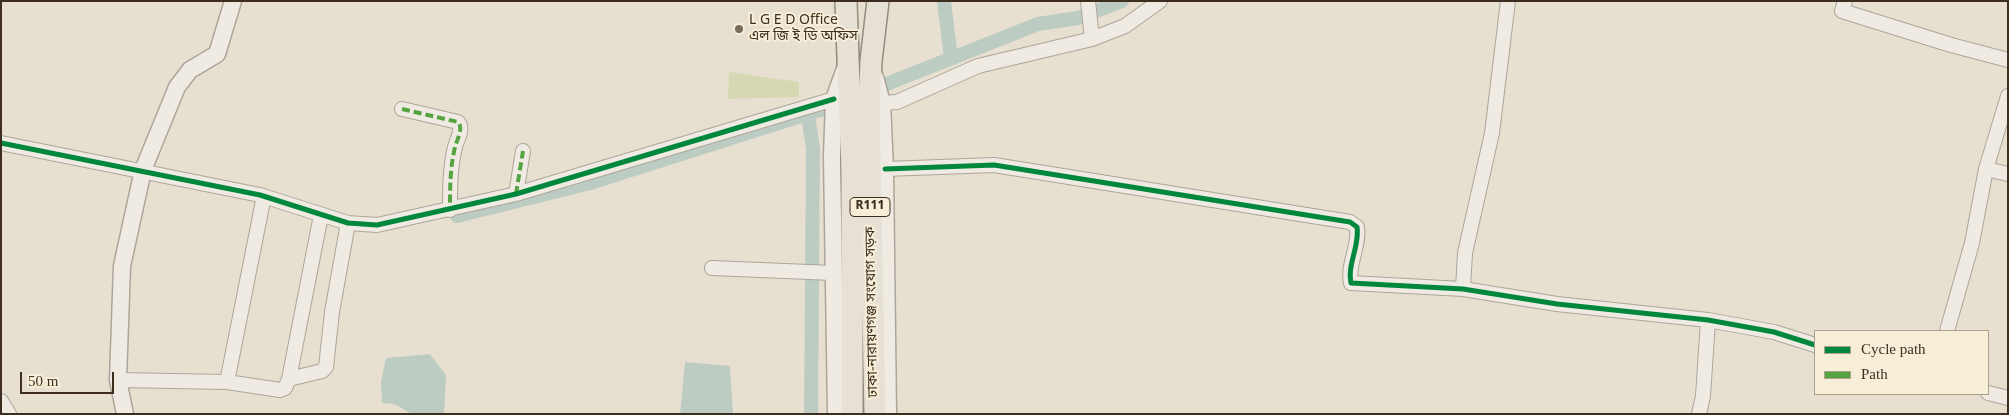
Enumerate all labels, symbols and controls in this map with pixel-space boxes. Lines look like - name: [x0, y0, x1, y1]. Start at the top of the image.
- place label: L G E D Office এল জি ই ডি অফিস: [749, 13, 858, 46]
- marker: L G E D Office এল জি ই ডি অফিস: [733, 23, 745, 35]
- road number: R111: [850, 198, 890, 216]
- street label: ঢাকা-নারায়ণগঞ্জ সংযোগ সড়ক: [863, 226, 883, 398]
- legend: [1814, 330, 1989, 395]
- text: Cycle path: [1861, 341, 1926, 357]
- scale bar: [22, 362, 116, 394]
- text: Path: [1861, 366, 1888, 382]
- text: 50 m: [28, 373, 58, 389]

